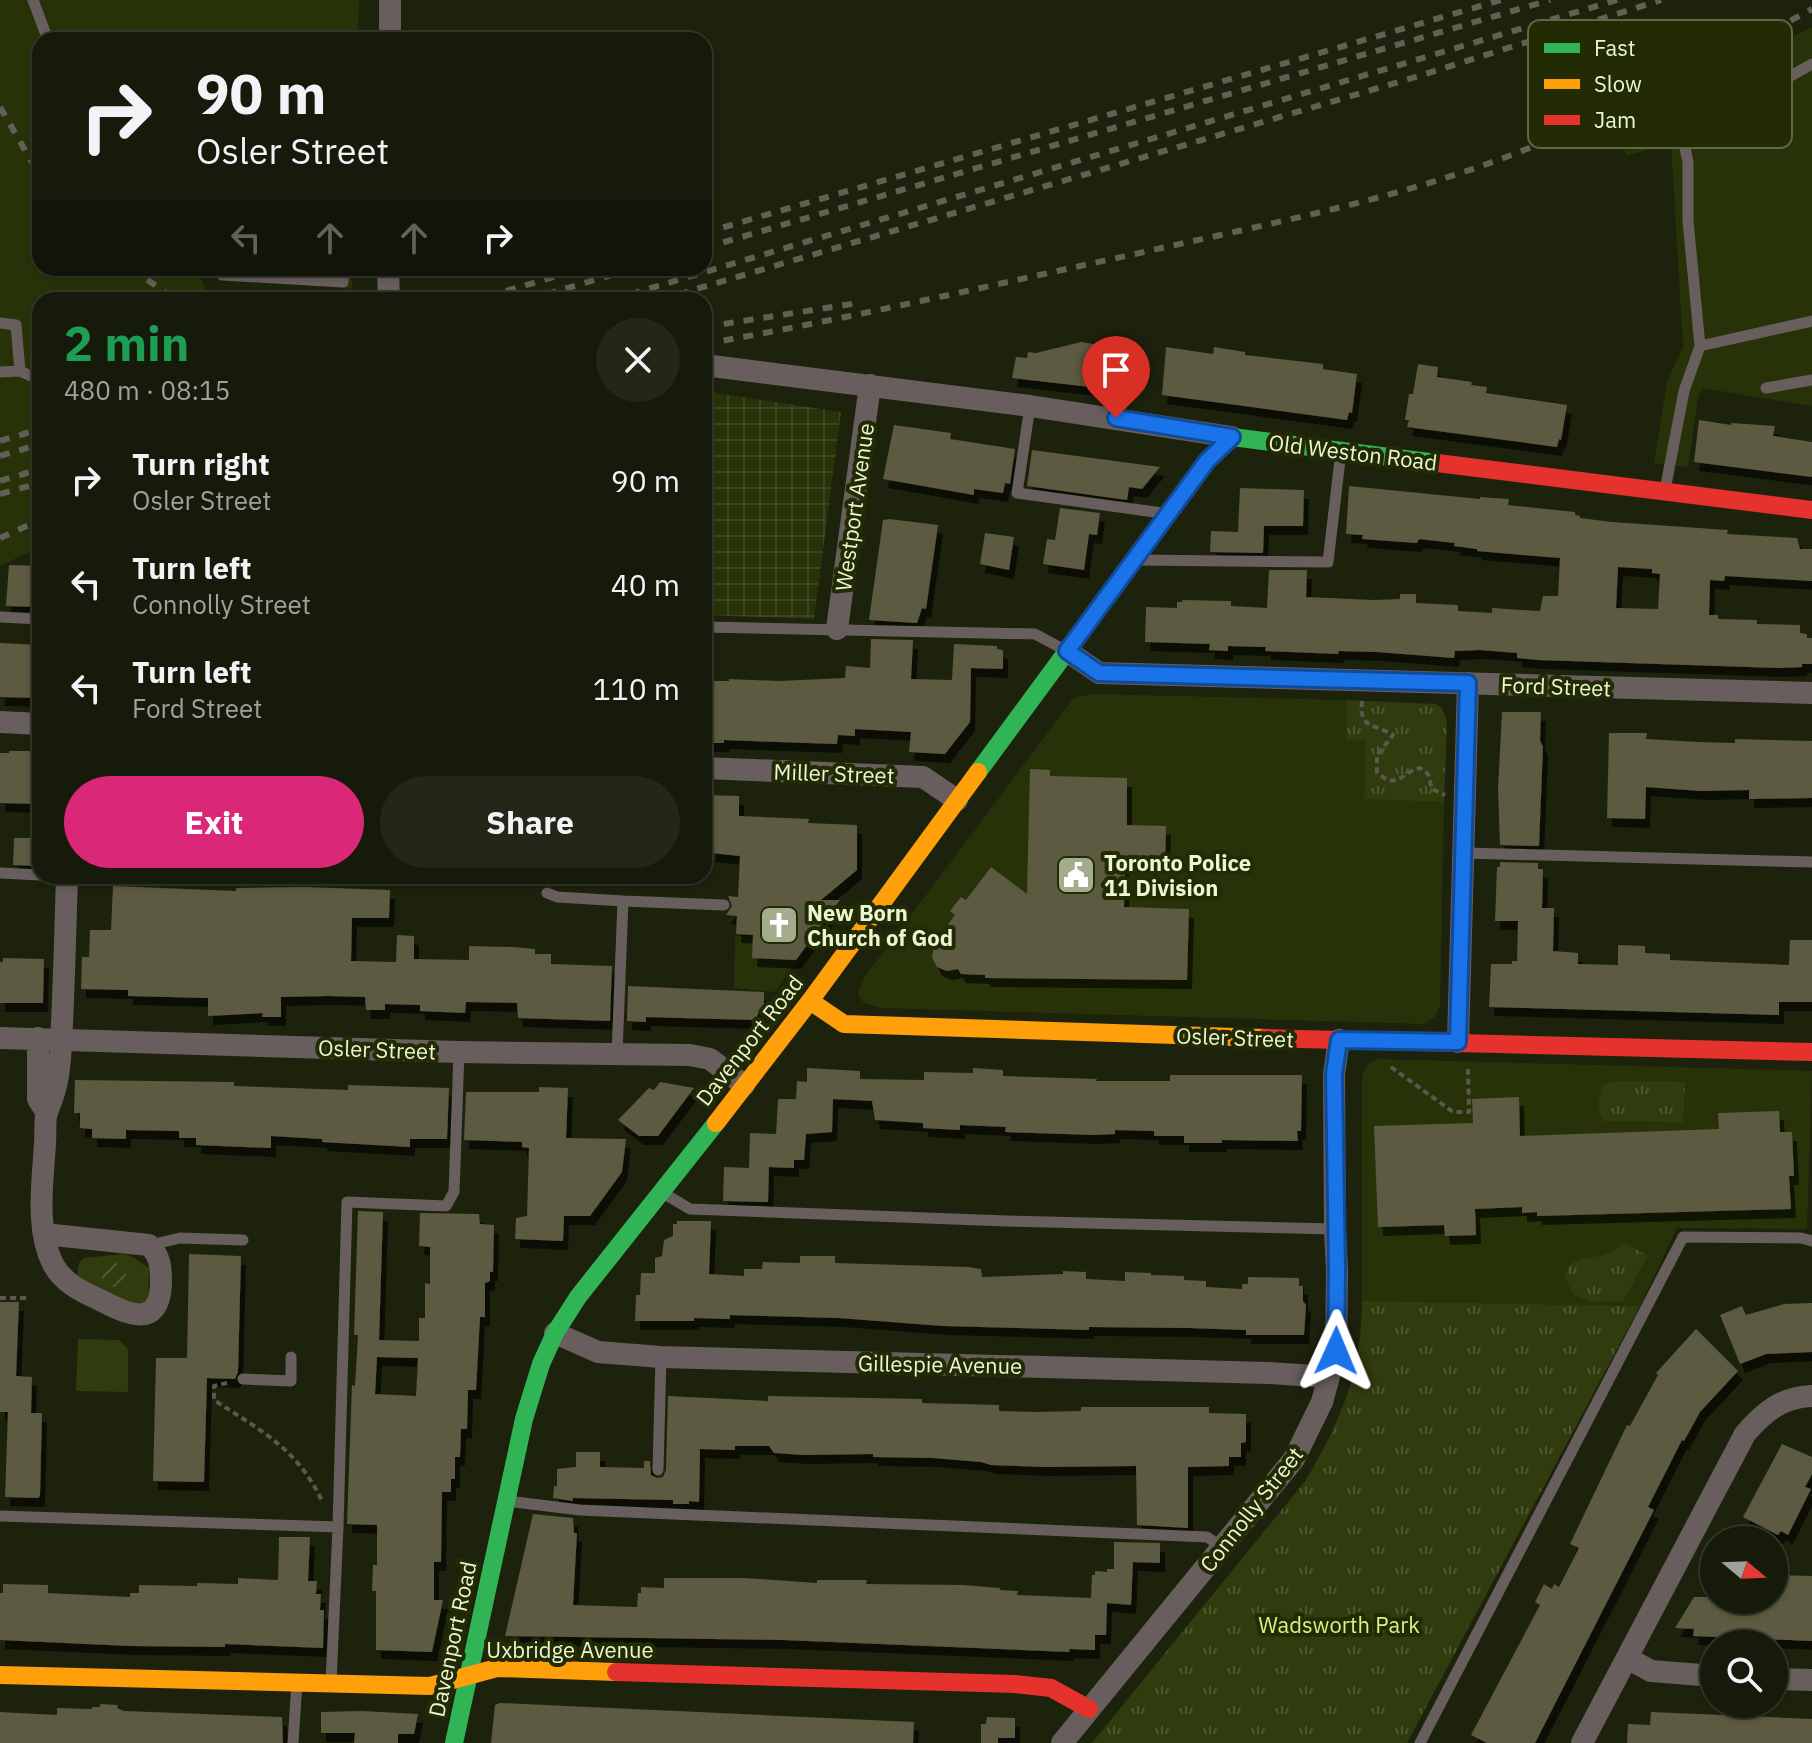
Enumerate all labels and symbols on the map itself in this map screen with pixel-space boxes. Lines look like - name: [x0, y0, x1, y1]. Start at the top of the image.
- legend: [1528, 20, 1792, 148]
- text: Fast: [1594, 33, 1635, 62]
- text: Slow: [1594, 69, 1642, 98]
- text: Jam: [1594, 105, 1636, 134]
- pin: [1082, 336, 1150, 418]
- street label: Westport Avenue: [828, 421, 880, 593]
- street label: Old Weston Road: [1267, 427, 1439, 477]
- street label: Ford Street: [1500, 670, 1612, 702]
- street label: Miller Street: [773, 756, 895, 790]
- place label: Toronto Police 11 Division: [1104, 848, 1251, 902]
- public building icon: Toronto Police 11 Division: [1055, 854, 1097, 896]
- place label: New Born Church of God: [807, 898, 953, 952]
- church icon: New Born Church of God: [758, 904, 800, 946]
- street label: Davenport Road: [689, 969, 809, 1111]
- street label: Osler Street: [1176, 1020, 1294, 1054]
- street label: Osler Street: [318, 1032, 436, 1066]
- position arrow: [1294, 1309, 1378, 1393]
- street label: Gillespie Avenue: [858, 1348, 1022, 1380]
- street label: Connolly Street: [1193, 1440, 1309, 1578]
- north arrow: [1700, 1526, 1788, 1614]
- street label: Davenport Road: [421, 1559, 483, 1719]
- park label: Wadsworth Park: [1258, 1610, 1420, 1639]
- street label: Uxbridge Avenue: [486, 1635, 654, 1664]

